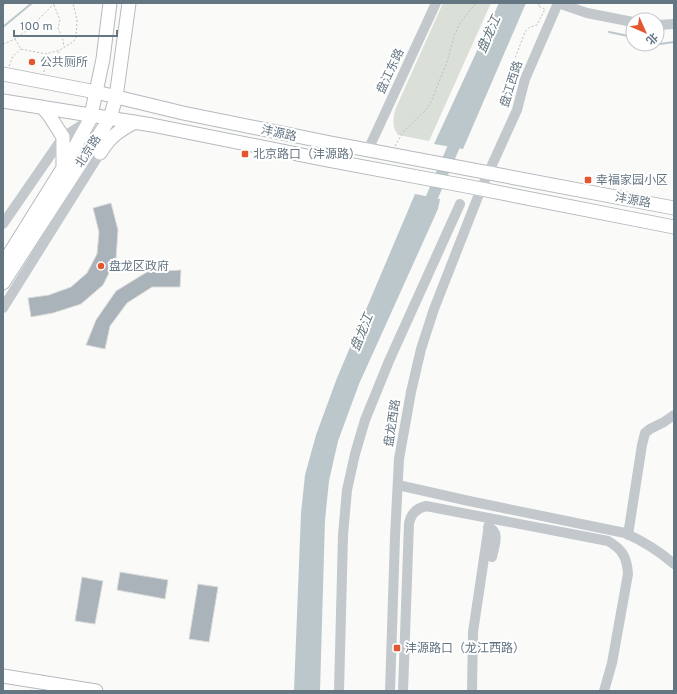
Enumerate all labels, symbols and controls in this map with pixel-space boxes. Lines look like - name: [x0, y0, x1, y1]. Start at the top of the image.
- scale bar: [14, 12, 117, 38]
- water label: 盘龙江: [474, 12, 506, 56]
- north arrow: [625, 12, 665, 52]
- text: 100 m: [20, 19, 53, 35]
- text: 北: [643, 30, 660, 47]
- street label: 盘江东路: [374, 46, 408, 97]
- place label: 公共厕所: [40, 55, 88, 71]
- marker: 公共厕所: [27, 57, 37, 67]
- street label: 盘江西路: [497, 59, 527, 110]
- street label: 沣源路: [260, 122, 298, 146]
- street label: 北京路: [72, 132, 105, 171]
- place label: 北京路口（沣源路）: [253, 147, 361, 163]
- marker: 北京路口（沣源路）: [240, 149, 250, 159]
- place label: 幸福家园小区: [596, 173, 668, 189]
- marker: 幸福家园小区: [583, 175, 593, 185]
- street label: 沣源路: [614, 190, 652, 212]
- place label: 盘龙区政府: [109, 259, 169, 275]
- marker: 盘龙区政府: [96, 261, 106, 271]
- water label: 盘龙江: [347, 309, 378, 354]
- street label: 盘龙西路: [381, 398, 405, 448]
- place label: 沣源路口（龙江西路）: [405, 641, 525, 657]
- marker: 沣源路口（龙江西路）: [392, 643, 402, 653]

